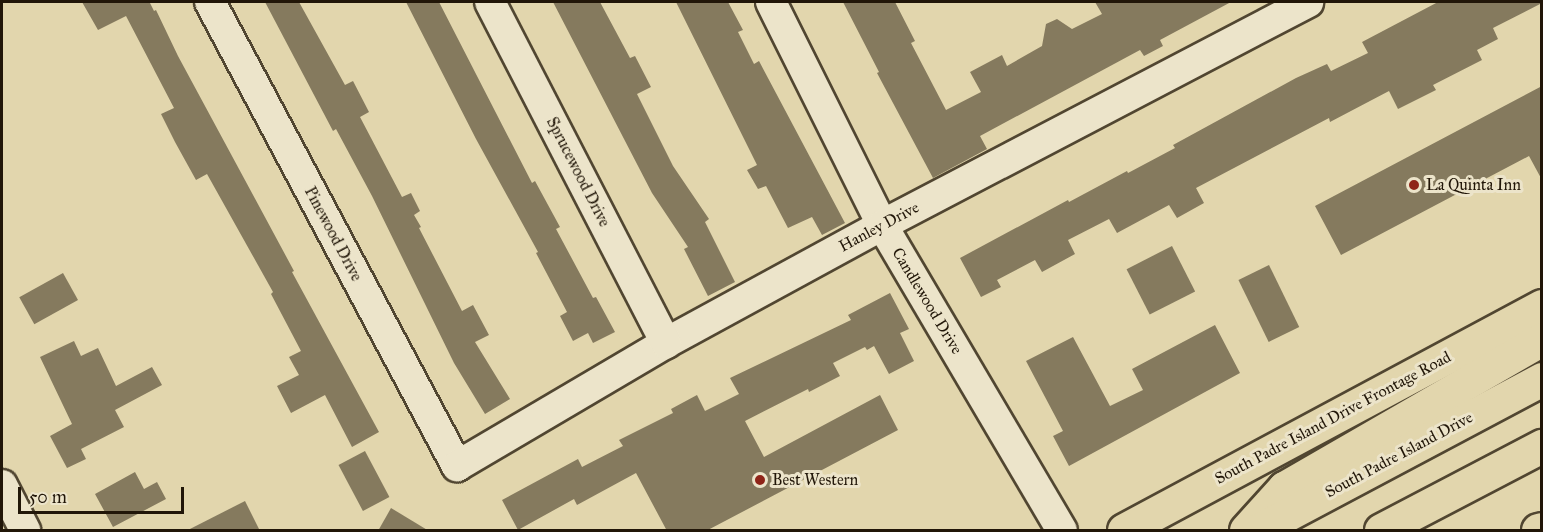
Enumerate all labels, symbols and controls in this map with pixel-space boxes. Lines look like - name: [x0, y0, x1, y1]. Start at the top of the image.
- street label: Sprucewood Drive: [542, 114, 614, 230]
- place label: La Quinta Inn: [1426, 175, 1521, 195]
- marker: La Quinta Inn: [1407, 178, 1421, 192]
- street label: Pinewood Drive: [300, 184, 366, 284]
- street label: Hanley Drive: [836, 198, 922, 256]
- street label: Candlewood Drive: [888, 244, 966, 358]
- street label: South Padre Island Drive Frontage Road: [1212, 347, 1454, 489]
- street label: South Padre Island Drive: [1322, 408, 1476, 502]
- place label: Best Western: [772, 470, 858, 490]
- marker: Best Western: [753, 473, 767, 487]
- scale bar: [21, 475, 188, 513]
- text: 50 m: [29, 486, 67, 508]

